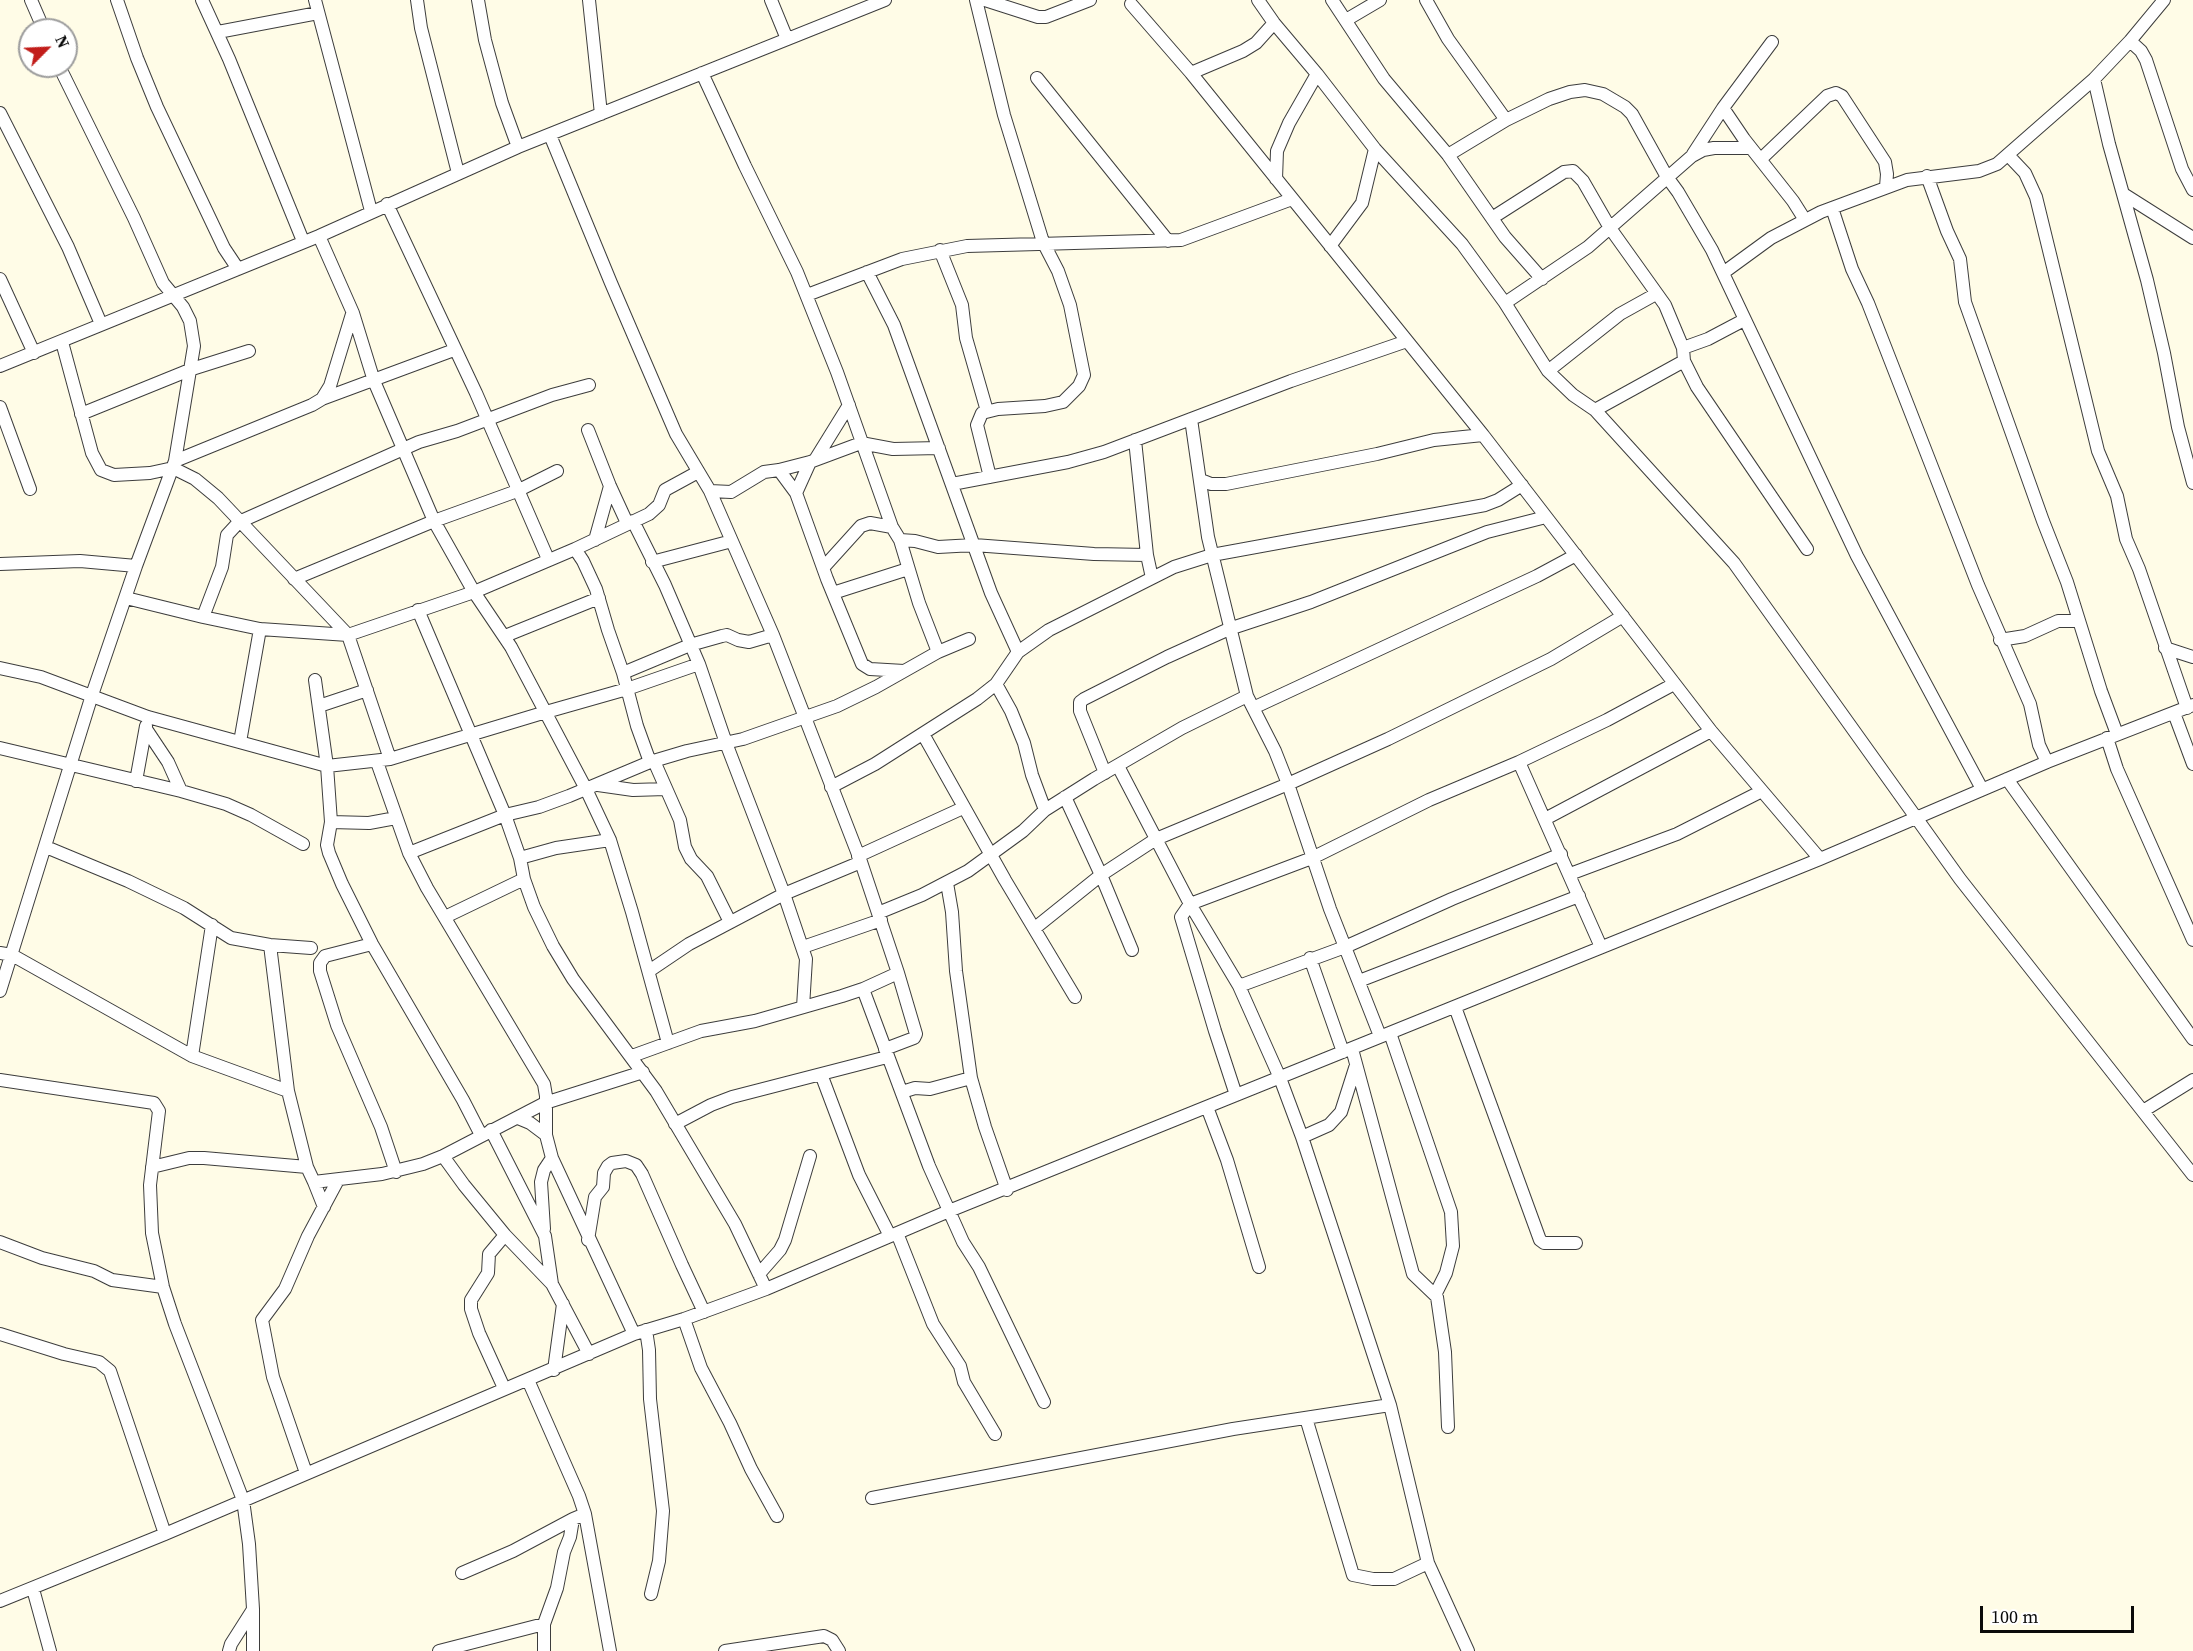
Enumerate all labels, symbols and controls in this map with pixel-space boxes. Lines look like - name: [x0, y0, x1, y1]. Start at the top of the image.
- north arrow: [18, 18, 78, 78]
- text: N: [50, 32, 75, 51]
- scale bar: [1983, 1594, 2138, 1632]
- text: 100 m: [1991, 1604, 2038, 1629]

